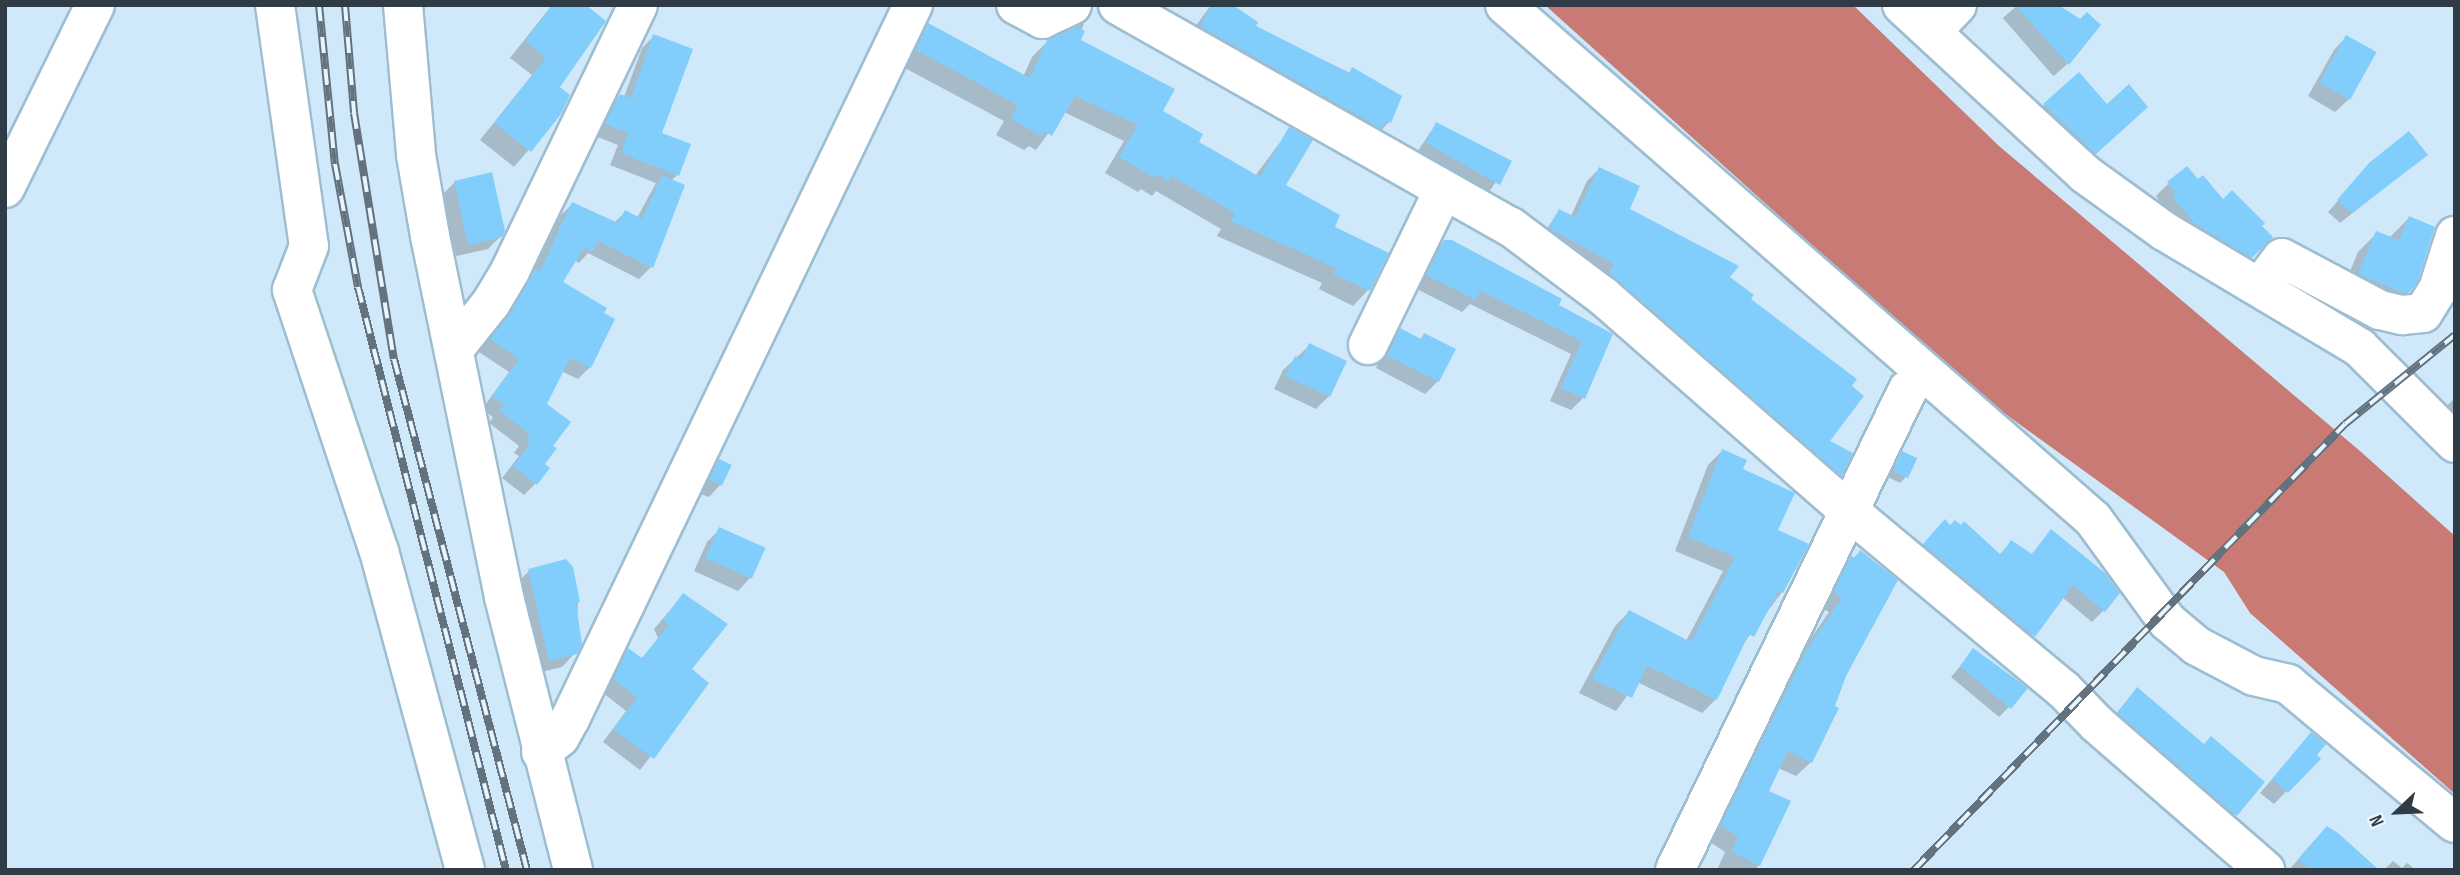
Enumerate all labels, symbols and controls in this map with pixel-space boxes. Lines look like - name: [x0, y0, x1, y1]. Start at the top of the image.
- north arrow: [2362, 777, 2432, 847]
- text: N: [2365, 811, 2390, 830]

